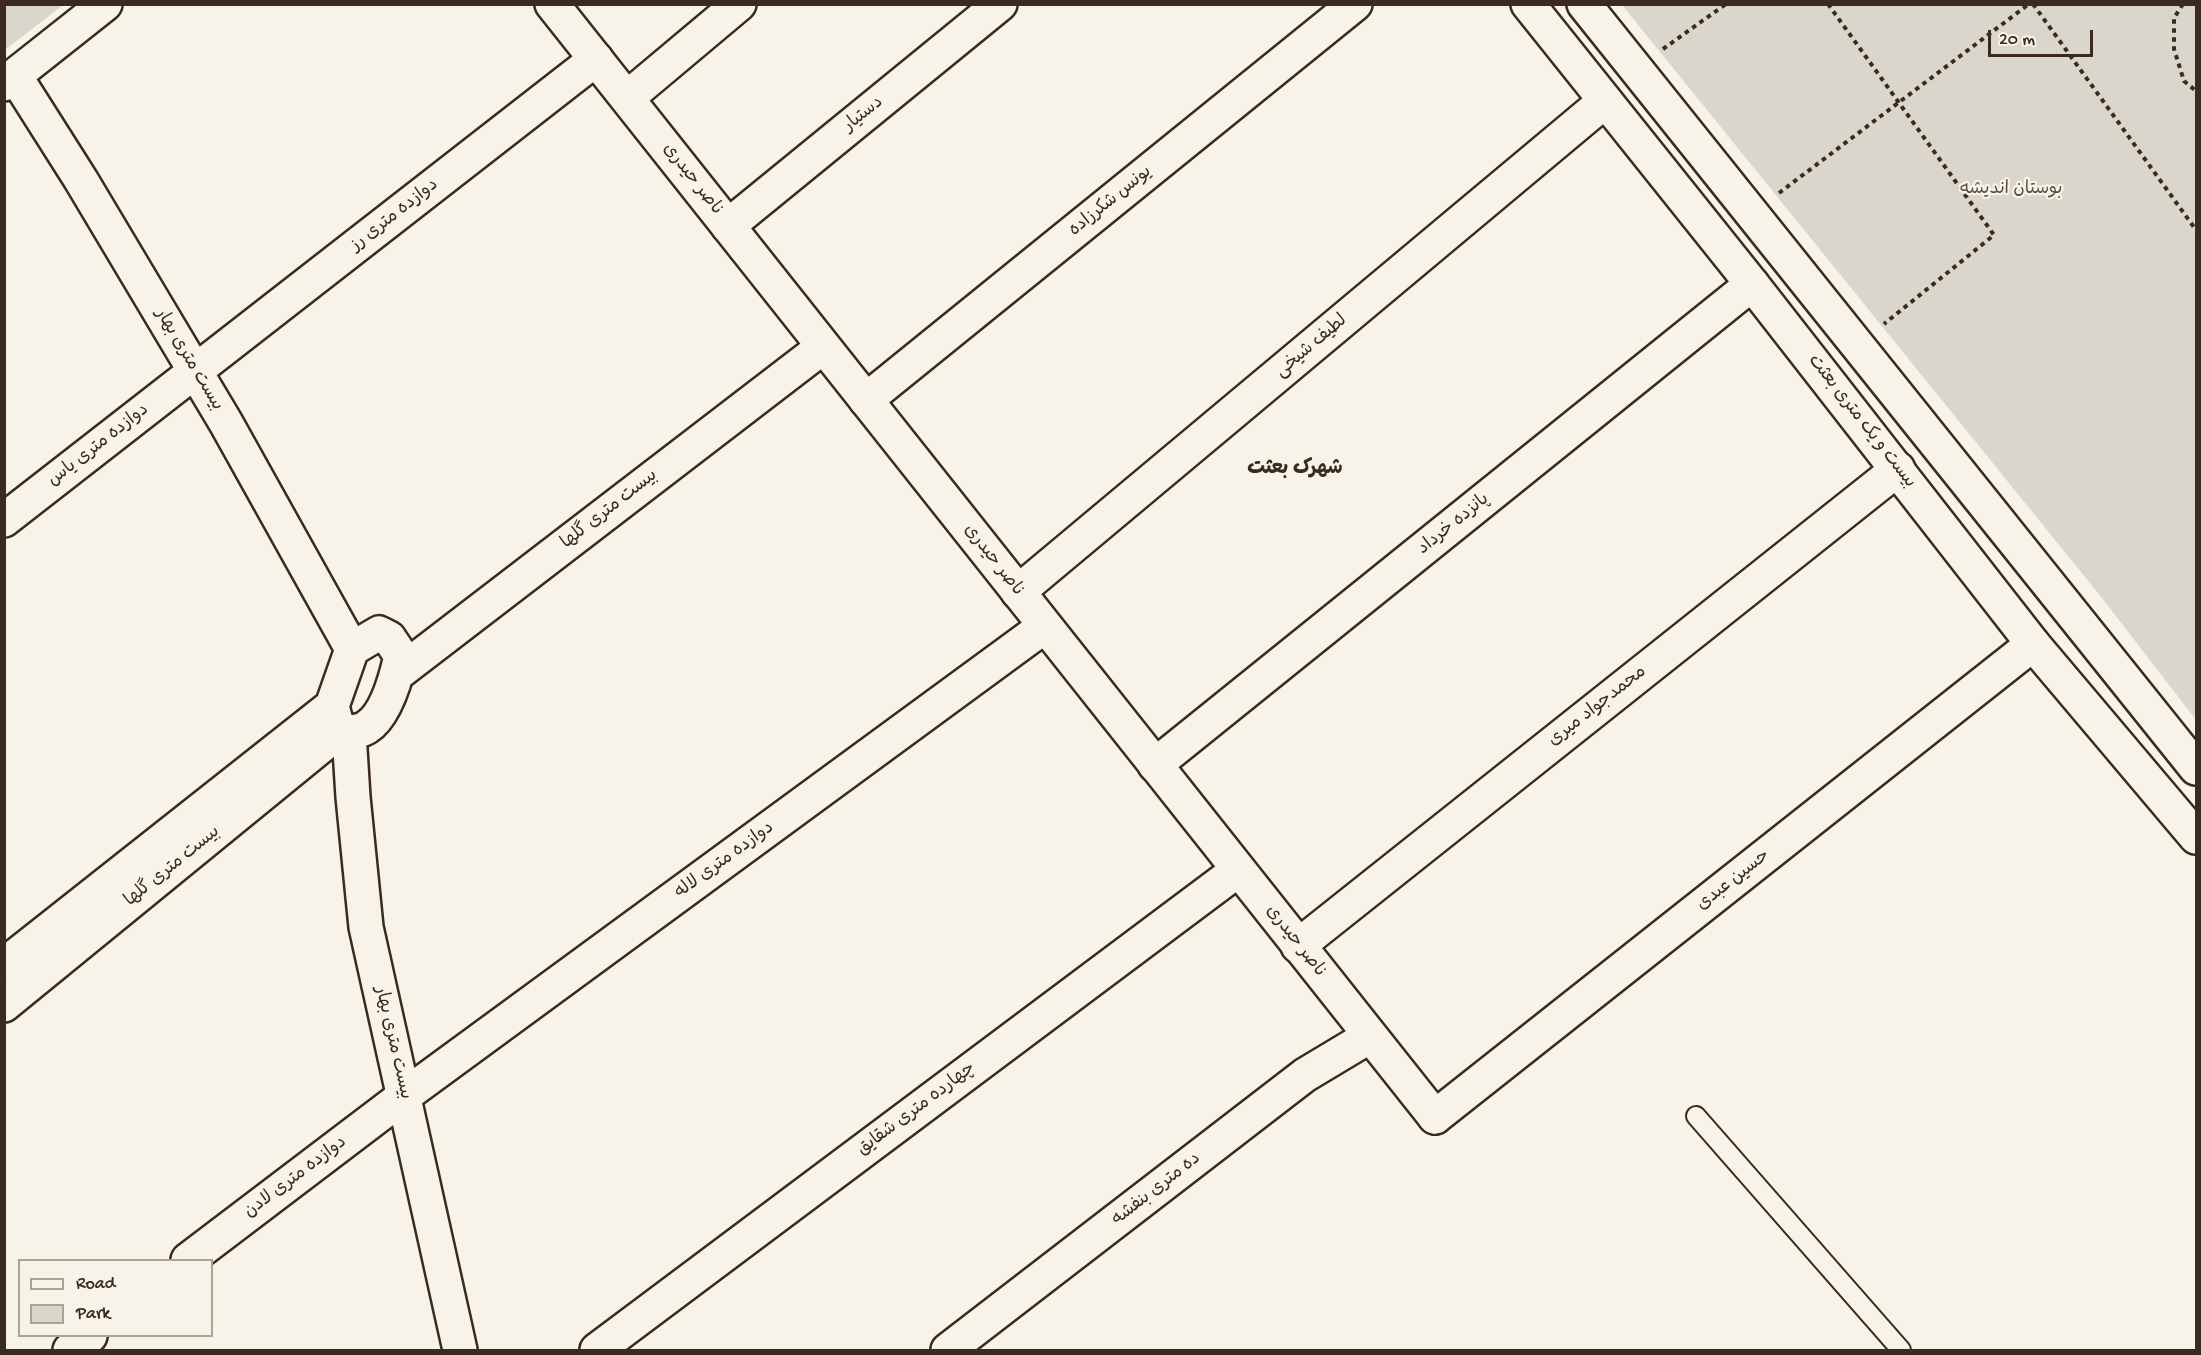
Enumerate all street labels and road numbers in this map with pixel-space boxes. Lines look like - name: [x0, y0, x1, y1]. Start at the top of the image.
- street label: دستیار: [840, 92, 888, 138]
- street label: ناصر حیدری: [657, 139, 727, 221]
- street label: یونس شکرزاده: [1065, 162, 1157, 242]
- street label: دوازده متری رز: [347, 175, 443, 257]
- street label: بیست متری بهار: [149, 305, 227, 415]
- street label: لطیف شیخی: [1272, 311, 1352, 383]
- street label: بیست و یک متری بعثت: [1802, 351, 1920, 493]
- street label: دوازده متری یاس: [44, 400, 154, 492]
- street label: بیست متری گلها: [557, 466, 663, 554]
- street label: پانزده خرداد: [1414, 490, 1494, 560]
- street label: ناصر حیدری: [958, 520, 1028, 602]
- street label: محمدجواد میری: [1545, 662, 1651, 752]
- street label: دوازده متری لاله: [671, 818, 779, 904]
- street label: بیست متری گلها: [121, 822, 225, 912]
- street label: حسین عبدی: [1693, 846, 1775, 916]
- street label: ناصر حیدری: [1260, 901, 1330, 983]
- street label: بیست متری بهار: [368, 984, 416, 1102]
- street label: چهارده متری شقایق: [854, 1058, 980, 1162]
- street label: دوازده متری لادن: [240, 1132, 352, 1224]
- street label: ده متری بنفشه: [1108, 1149, 1206, 1231]

